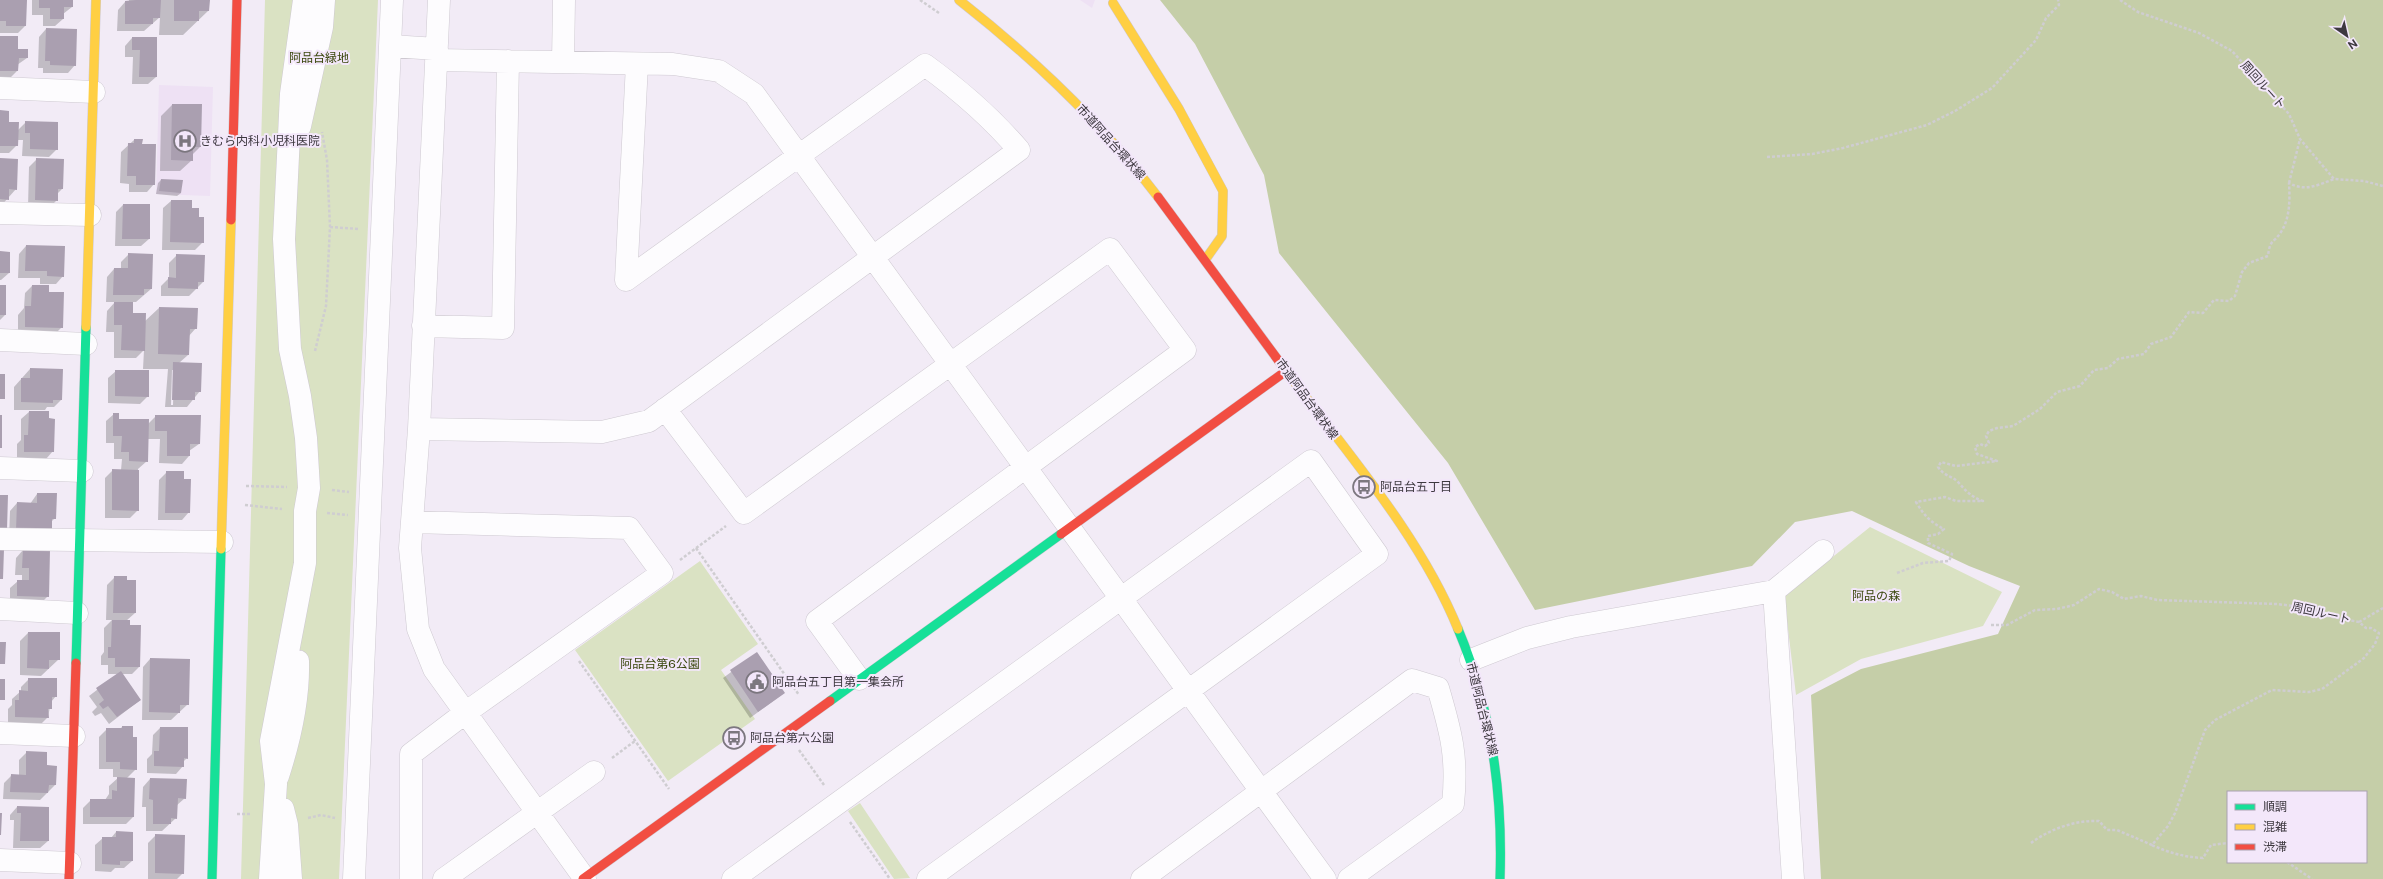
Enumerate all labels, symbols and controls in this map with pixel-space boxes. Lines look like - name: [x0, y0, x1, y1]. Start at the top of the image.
- north arrow: [2327, 16, 2367, 56]
- text: N: [2346, 37, 2360, 52]
- park label: 阿品台緑地: [289, 51, 349, 65]
- street label: 周回ルート: [2238, 58, 2288, 112]
- street label: 市道阿品台環状線: [1074, 102, 1148, 182]
- hospital icon: きむら内科小児科医院: [172, 128, 198, 154]
- place label: きむら内科小児科医院: [200, 134, 320, 148]
- street label: 市道阿品台環状線: [1273, 356, 1341, 442]
- bus stop icon: 阿品台五丁目: [1351, 474, 1377, 500]
- place label: 阿品台五丁目: [1380, 480, 1452, 494]
- park label: 阿品の森: [1852, 589, 1900, 603]
- street label: 周回ルート: [2290, 599, 2352, 627]
- park label: 阿品台第6公園: [620, 657, 700, 671]
- street label: 市道阿品台環状線: [1464, 661, 1500, 757]
- public building icon: 阿品台五丁目第一集会所: [744, 669, 770, 695]
- place label: 阿品台五丁目第一集会所: [772, 675, 904, 689]
- bus stop icon: 阿品台第六公園: [721, 725, 747, 751]
- place label: 阿品台第六公園: [750, 731, 834, 745]
- legend: [2227, 791, 2367, 863]
- text: 順調: [2263, 800, 2287, 814]
- text: 混雑: [2263, 820, 2287, 834]
- text: 渋滞: [2263, 840, 2287, 854]

